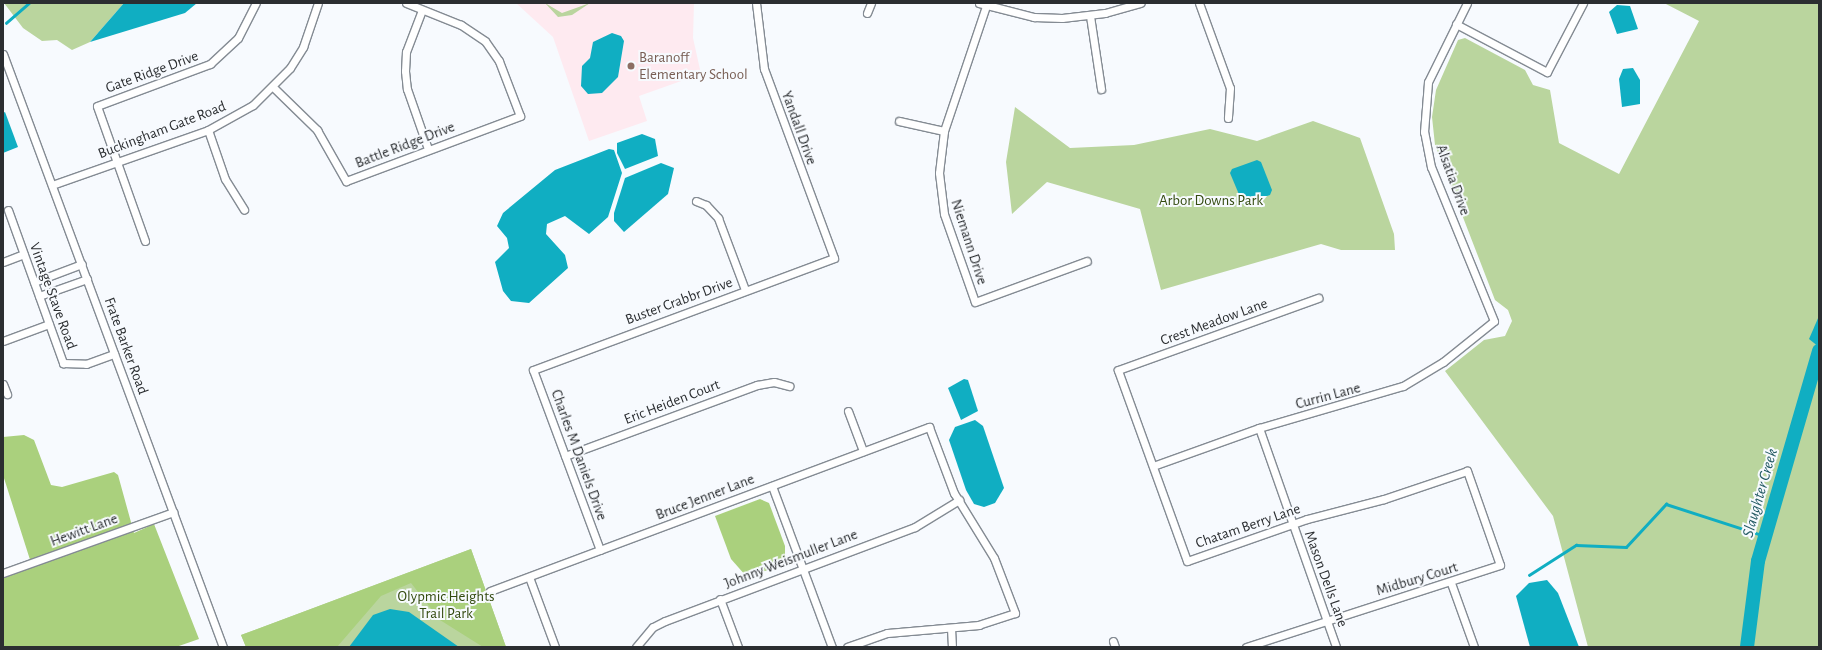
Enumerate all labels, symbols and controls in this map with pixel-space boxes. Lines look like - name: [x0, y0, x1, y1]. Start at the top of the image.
- street label: Gate Ridge Drive: [103, 47, 201, 97]
- place label: Baranoff Elementary School: [639, 48, 748, 83]
- marker: Baranoff Elementary School: [626, 61, 636, 71]
- street label: Yandall Drive: [777, 89, 821, 167]
- street label: Buckingham Gate Road: [95, 97, 229, 163]
- street label: Battle Ridge Drive: [353, 118, 457, 172]
- street label: Alsatia Drive: [1432, 142, 1474, 218]
- park label: Arbor Downs Park: [1159, 192, 1263, 210]
- street label: Niemann Drive: [947, 197, 991, 287]
- street label: Vintage Stave Road: [25, 240, 81, 352]
- street label: Buster Crabbr Drive: [623, 273, 735, 329]
- street label: Crest Meadow Lane: [1158, 294, 1270, 350]
- street label: Frate Barker Road: [100, 295, 152, 397]
- street label: Eric Heiden Court: [622, 375, 722, 429]
- street label: Currin Lane: [1294, 379, 1362, 413]
- street label: Charles M Daniels Drive: [547, 387, 611, 523]
- water label: Slaughter Creek: [1738, 447, 1782, 539]
- street label: Bruce Jenner Lane: [653, 470, 757, 524]
- street label: Chatam Berry Lane: [1193, 500, 1303, 552]
- street label: Hewitt Lane: [48, 510, 120, 550]
- street label: Johnny Weismuller Lane: [722, 525, 860, 593]
- street label: Mason Dells Lane: [1300, 528, 1352, 630]
- street label: Midbury Court: [1374, 558, 1460, 600]
- park label: Olypmic Heights Trail Park: [398, 587, 494, 622]

